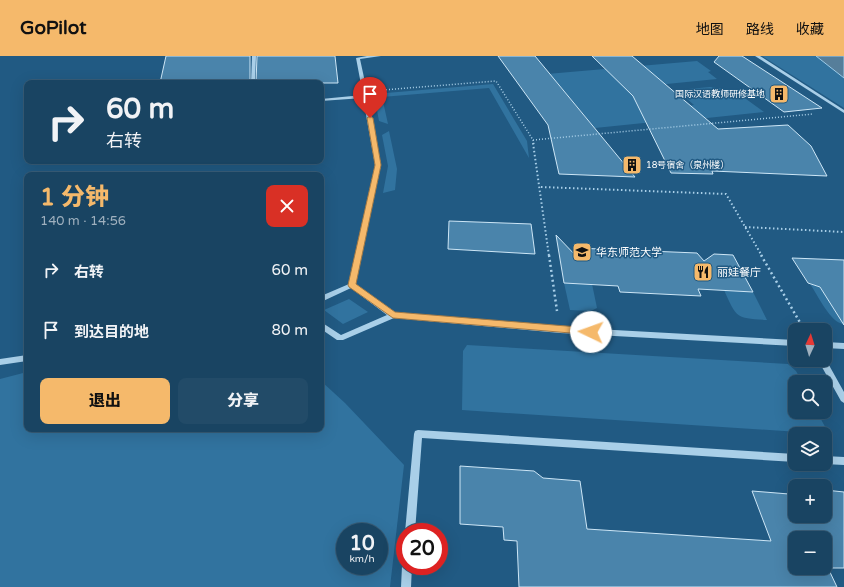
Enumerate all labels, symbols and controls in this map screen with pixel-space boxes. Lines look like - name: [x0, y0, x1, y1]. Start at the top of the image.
- text: GoPilot: [20, 17, 86, 39]
- text: 地图: [696, 21, 724, 38]
- text: 路线: [746, 21, 774, 38]
- text: 收藏: [796, 21, 824, 38]
- pin: [353, 77, 387, 118]
- icon: arrive: [359, 83, 381, 105]
- building icon: 国际汉语教师研修基地: [768, 83, 790, 105]
- place label: 国际汉语教师研修基地: [675, 89, 765, 100]
- text: 60 m: [106, 92, 174, 126]
- icon: right: [40, 96, 92, 148]
- text: 右转: [106, 130, 142, 152]
- building icon: 18号宿舍（泉州楼）: [621, 154, 643, 176]
- place label: 18号宿舍（泉州楼）: [646, 159, 729, 171]
- text: 1 分钟: [40, 183, 109, 212]
- button: close: [266, 185, 308, 227]
- text: 140 m · 14:56: [40, 213, 126, 229]
- school or university icon: 华东师范大学: [571, 241, 593, 263]
- place label: 华东师范大学: [596, 246, 662, 259]
- icon: right: [40, 259, 62, 281]
- text: 60 m: [271, 261, 308, 279]
- restaurant icon: 丽娃餐庁: [692, 261, 714, 283]
- text: 右转: [74, 263, 104, 281]
- place label: 丽娃餐庁: [717, 266, 761, 279]
- position arrow: [570, 311, 612, 353]
- icon: arrive: [40, 319, 62, 341]
- text: 80 m: [271, 321, 308, 339]
- text: 到达目的地: [74, 323, 149, 341]
- north arrow: [788, 323, 832, 367]
- map controls: [788, 323, 832, 575]
- button: search: [788, 375, 832, 419]
- button: 退出: [40, 378, 170, 424]
- button: 分享: [178, 378, 308, 424]
- button: layers: [788, 427, 832, 471]
- button: +: [788, 479, 832, 523]
- speed limit sign: 20: [396, 523, 448, 575]
- button: −: [788, 531, 832, 575]
- text: 10: [349, 532, 375, 556]
- text: km/h: [349, 553, 375, 565]

